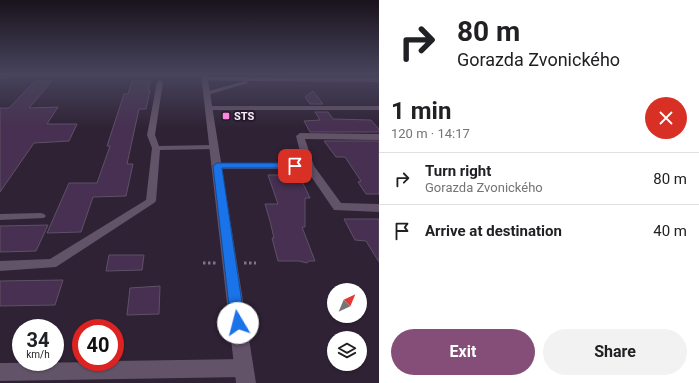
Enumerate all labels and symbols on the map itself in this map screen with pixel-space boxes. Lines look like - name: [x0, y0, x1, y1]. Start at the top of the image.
- place label: STS: [234, 110, 255, 123]
- marker: STS: [221, 111, 231, 121]
- pin: [278, 149, 312, 183]
- north arrow: [327, 283, 367, 323]
- position arrow: [217, 302, 259, 344]
- speed limit sign: 40: [72, 319, 124, 371]

